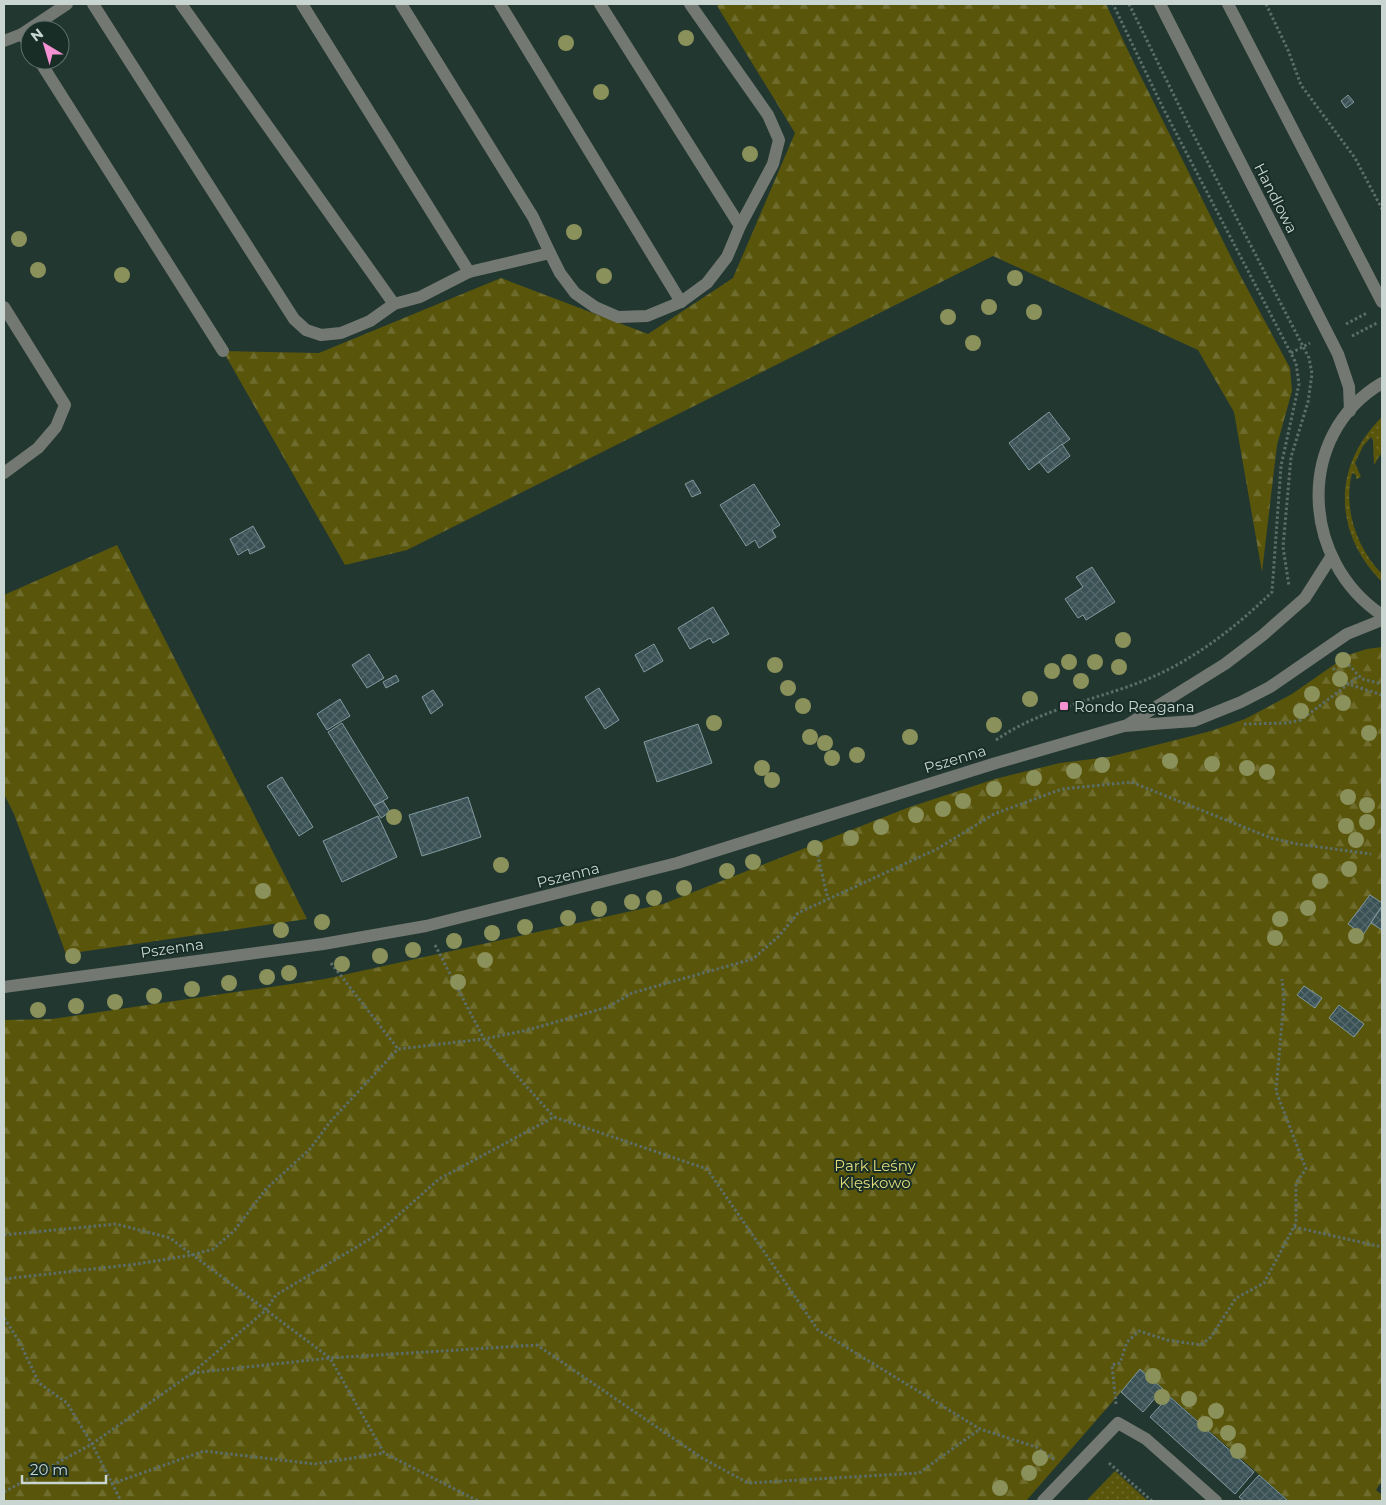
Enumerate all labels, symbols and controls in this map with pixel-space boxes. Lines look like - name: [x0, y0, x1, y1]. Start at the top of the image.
- north arrow: [20, 20, 70, 70]
- text: N: [27, 24, 47, 45]
- street label: Handlowa: [1250, 160, 1302, 236]
- place label: Rondo Reagana: [1074, 697, 1195, 716]
- marker: Rondo Reagana: [1058, 700, 1070, 712]
- street label: Pszenna: [922, 741, 988, 777]
- street label: Pszenna: [535, 858, 601, 892]
- street label: Pszenna: [139, 934, 205, 962]
- park label: Park Leśny Klęskowo: [834, 1156, 917, 1192]
- scale bar: [22, 1452, 106, 1484]
- text: 20 m: [30, 1460, 68, 1479]

